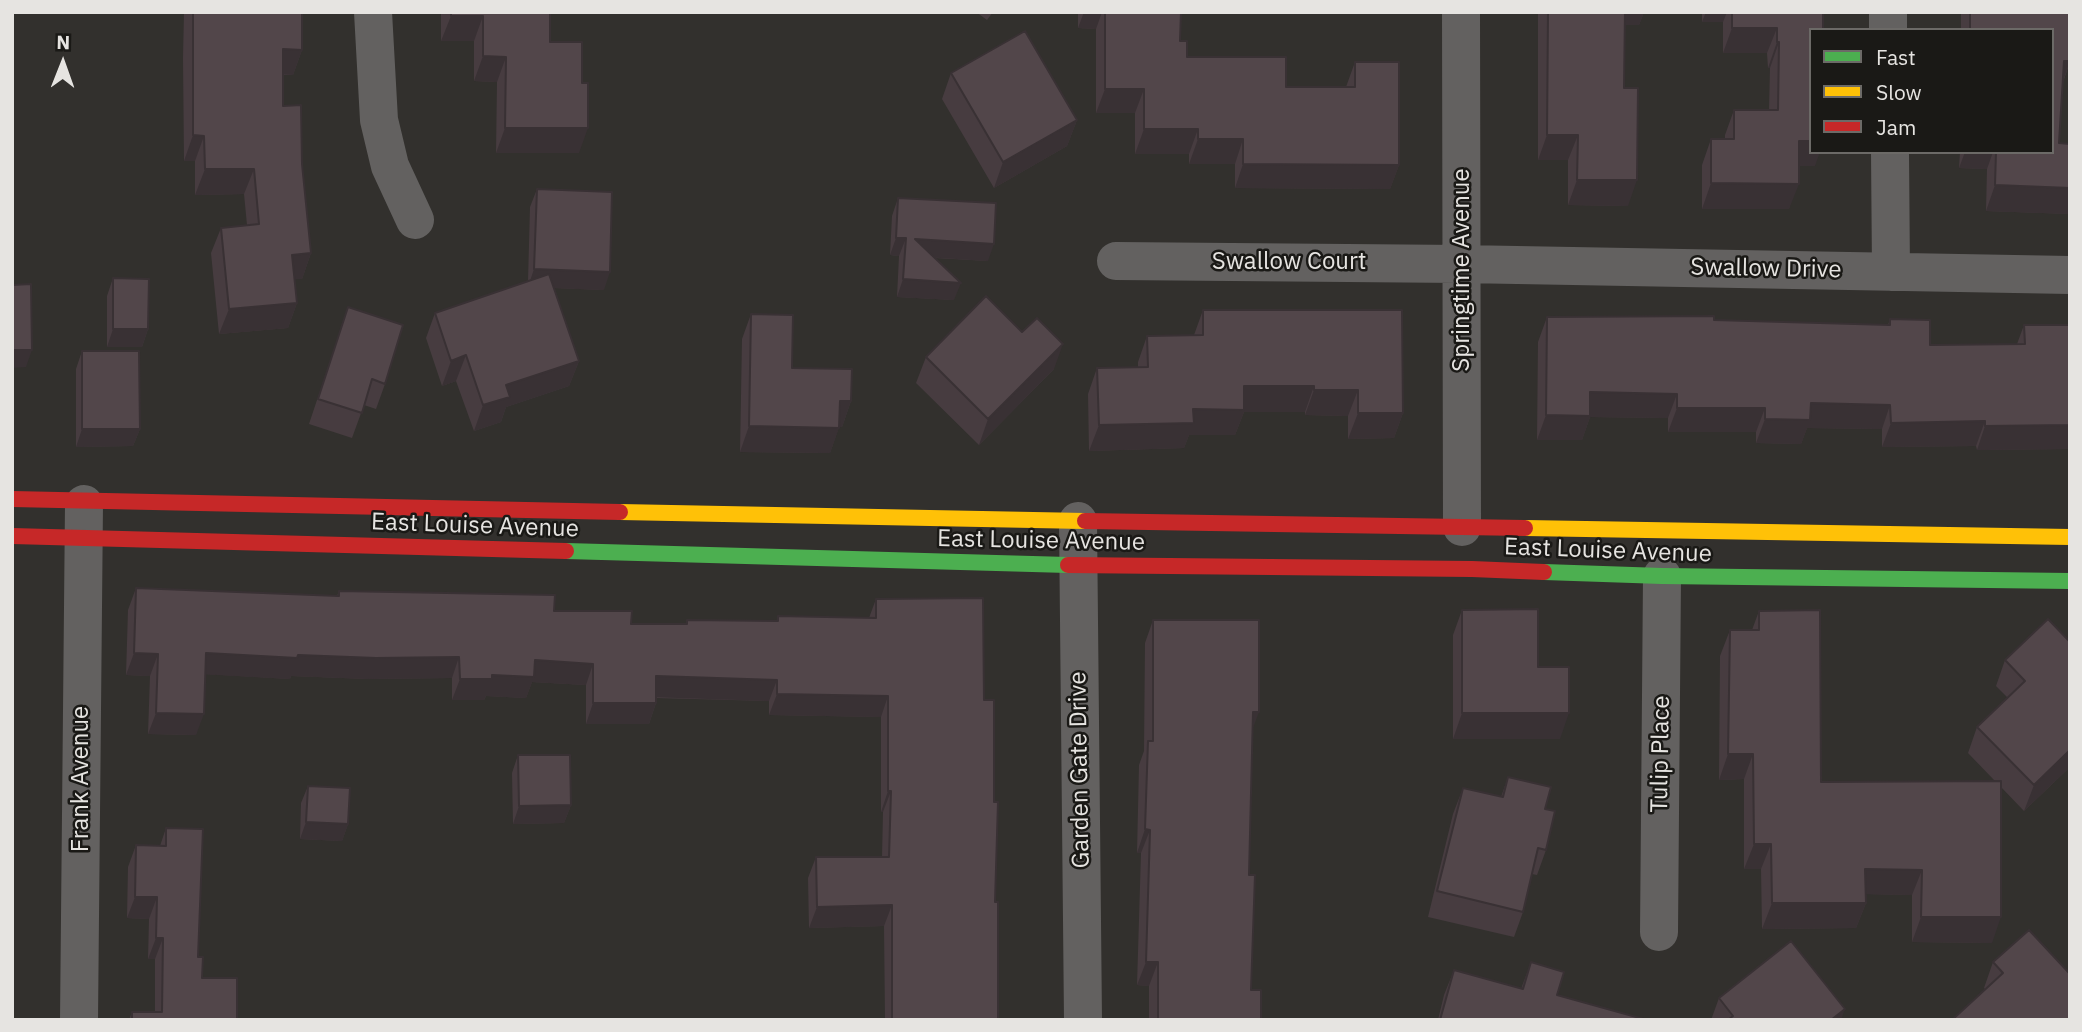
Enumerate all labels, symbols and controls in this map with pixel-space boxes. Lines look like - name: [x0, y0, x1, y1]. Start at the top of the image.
- north arrow: [28, 28, 98, 98]
- legend: [1809, 28, 2054, 154]
- text: N: [56, 30, 70, 54]
- text: Fast: [1876, 43, 1916, 71]
- text: Slow: [1876, 78, 1922, 106]
- text: Jam: [1876, 113, 1916, 141]
- street label: Springtime Avenue: [1448, 168, 1476, 372]
- street label: Swallow Court: [1212, 248, 1366, 276]
- street label: Swallow Drive: [1690, 253, 1842, 285]
- street label: East Louise Avenue: [371, 508, 579, 544]
- street label: East Louise Avenue: [937, 525, 1145, 557]
- street label: East Louise Avenue: [1504, 533, 1712, 569]
- street label: Garden Gate Drive: [1064, 671, 1096, 869]
- street label: Tulip Place: [1646, 695, 1676, 813]
- street label: Frank Avenue: [67, 706, 95, 852]

